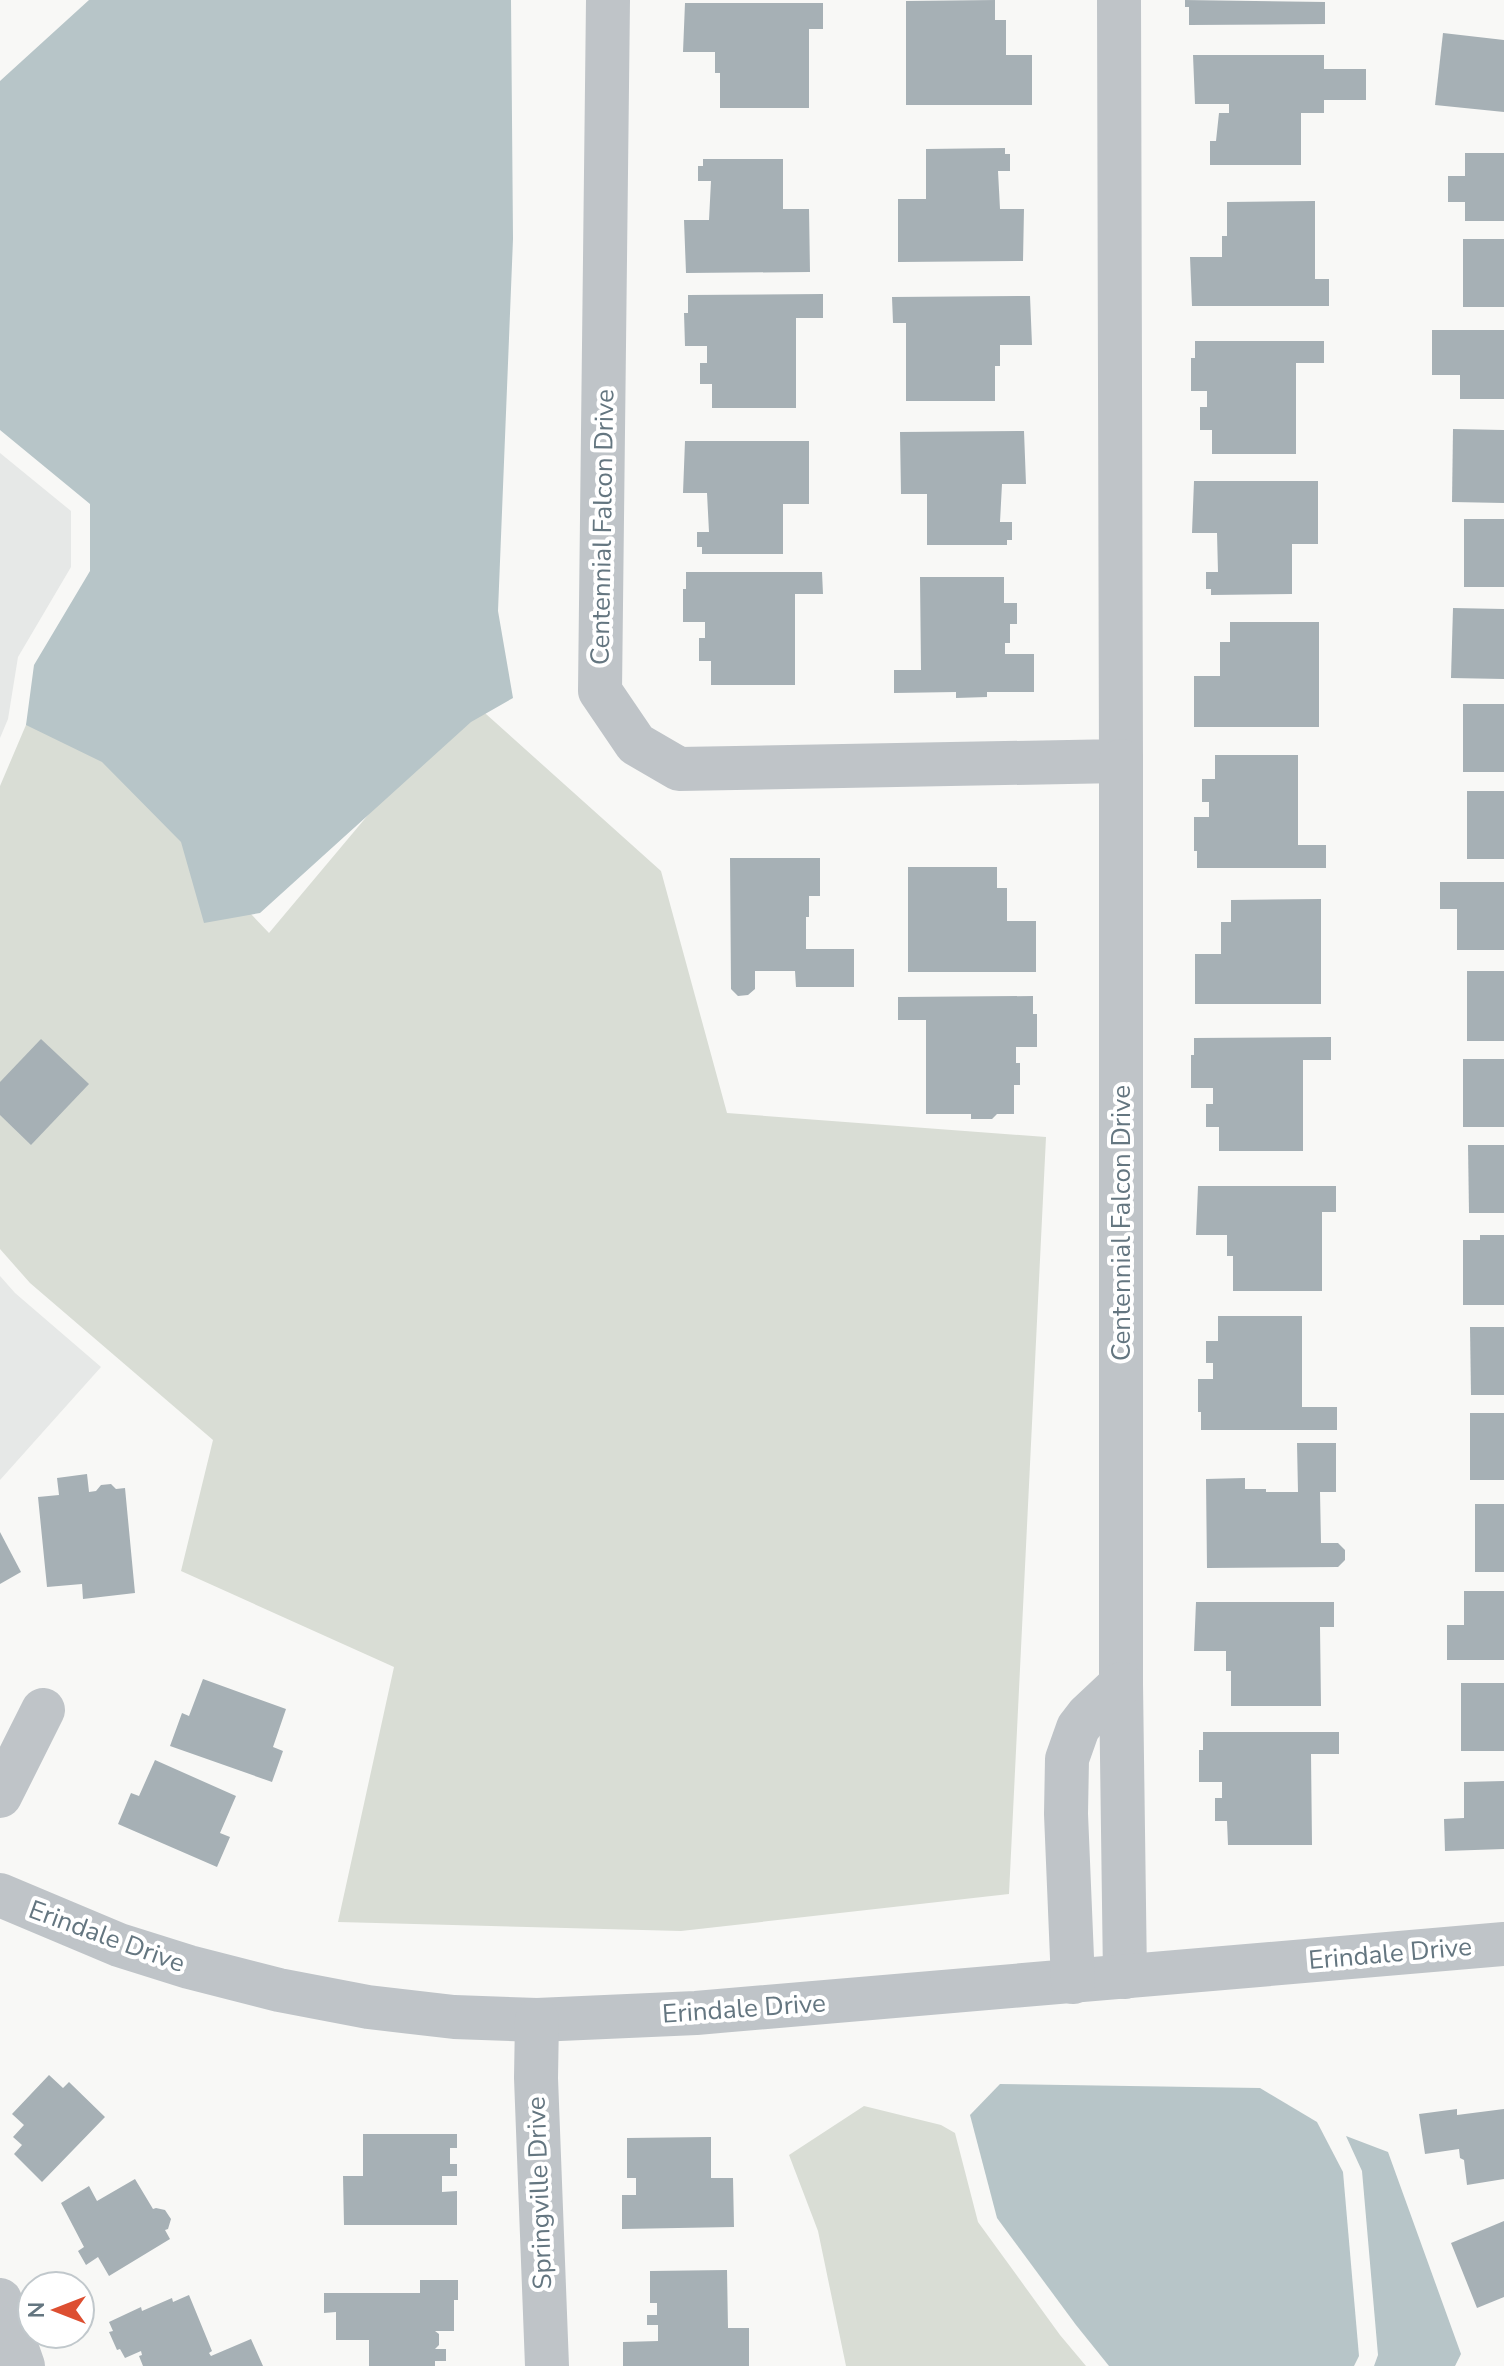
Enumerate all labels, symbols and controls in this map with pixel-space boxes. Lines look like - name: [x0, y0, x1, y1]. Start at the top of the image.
- street label: Centennial Falcon Drive: [583, 389, 622, 665]
- street label: Centennial Falcon Drive: [1104, 1085, 1139, 1361]
- street label: Erindale Drive: [24, 1892, 190, 1981]
- street label: Erindale Drive: [1307, 1929, 1473, 1978]
- street label: Erindale Drive: [661, 1985, 827, 2032]
- street label: Springville Drive: [519, 2096, 560, 2290]
- north arrow: [16, 2270, 96, 2350]
- text: N: [22, 2302, 52, 2318]

